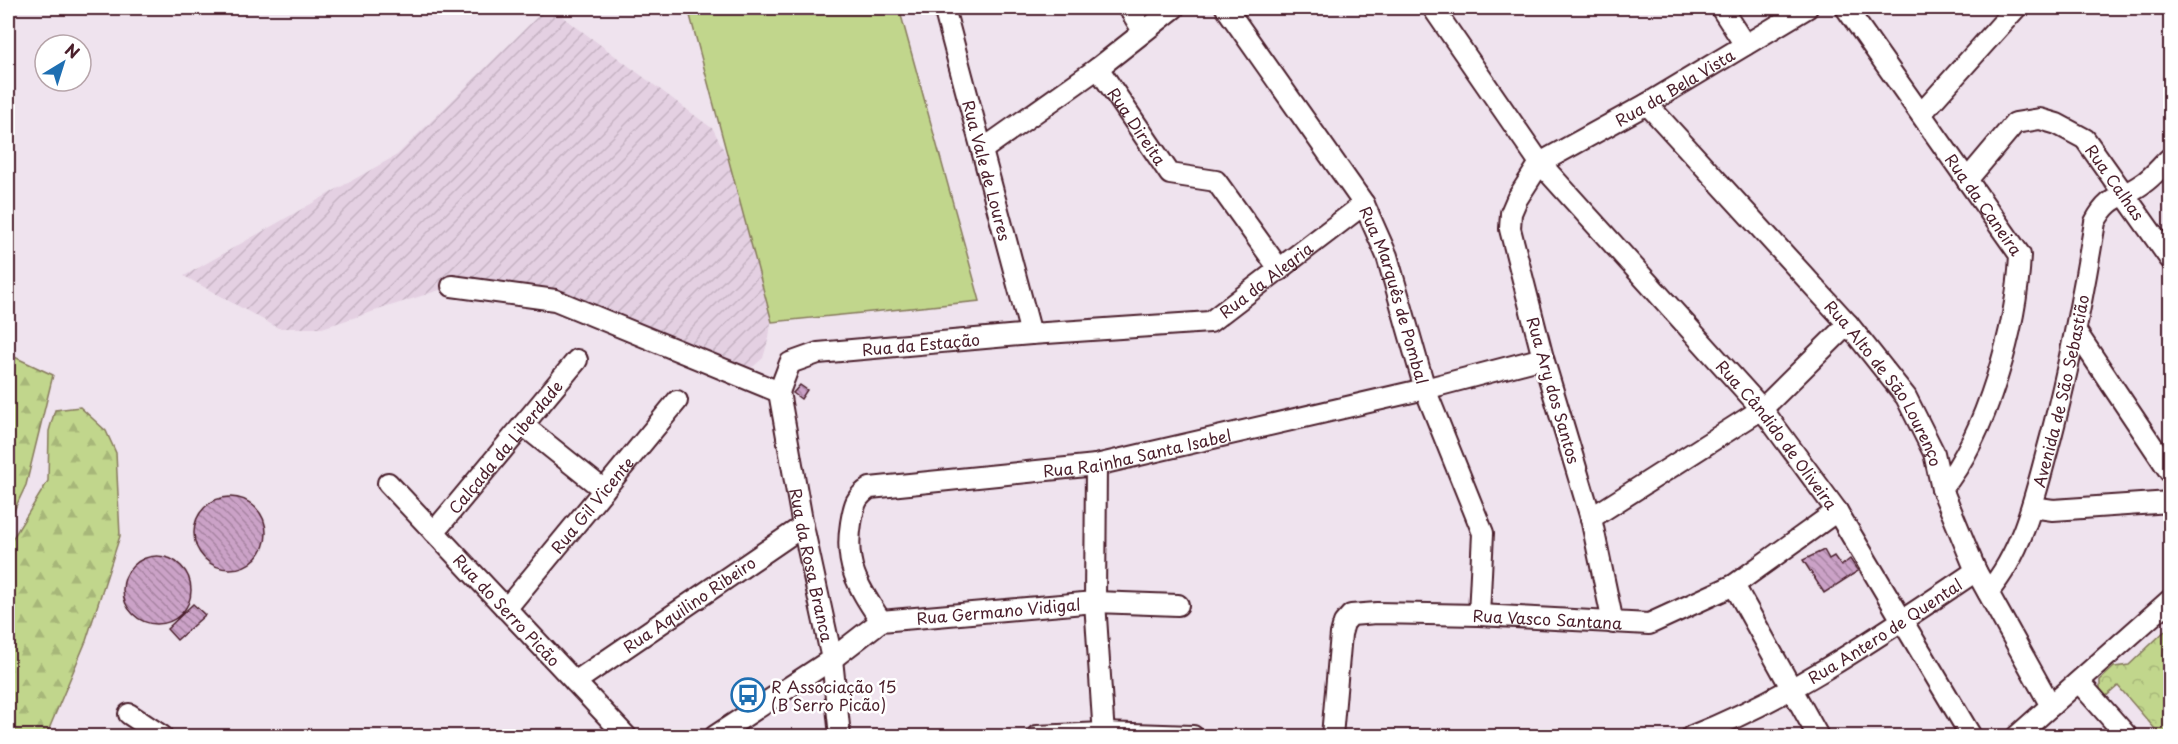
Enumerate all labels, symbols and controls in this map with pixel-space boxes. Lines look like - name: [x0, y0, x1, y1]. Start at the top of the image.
- north arrow: [33, 33, 93, 93]
- text: N: [60, 37, 85, 64]
- street label: Rua da Bela Vista: [1610, 42, 1739, 132]
- street label: Rua Direita: [1102, 82, 1173, 170]
- street label: Rua Vale de Loures: [957, 97, 1018, 243]
- street label: Rua Calhas: [2080, 139, 2151, 225]
- street label: Rua da Caneira: [1940, 148, 2029, 260]
- street label: Rua Marquês de Pombal: [1354, 202, 1435, 387]
- street label: Rua da Alegria: [1214, 236, 1318, 323]
- street label: Avenida de São Sebastião: [2026, 292, 2094, 490]
- street label: Rua Alto de São Lourenço: [1820, 295, 1949, 469]
- street label: Rua Ary dos Santos: [1522, 314, 1586, 466]
- street label: Rua da Estação: [861, 327, 981, 361]
- street label: Rua Cândido de Oliveira: [1711, 354, 1844, 514]
- street label: Calçada da Liberdade: [442, 375, 568, 519]
- street label: Rua Rainha Santa Isabel: [1042, 422, 1233, 482]
- street label: Rua Gil Vicente: [545, 451, 639, 558]
- street label: Rua da Rosa Branca: [784, 486, 840, 644]
- street label: Rua do Serro Picão: [448, 548, 566, 671]
- street label: Rua Aquilino Ribeiro: [618, 550, 760, 658]
- street label: Rua Antero de Quental: [1803, 572, 1967, 689]
- street label: Rua Germano Vidigal: [915, 591, 1082, 630]
- street label: Rua Vasco Santana: [1472, 603, 1623, 635]
- place label: R Associação 15 (B Serro Picão): [771, 674, 897, 716]
- bus stop icon: R Associação 15 (B Serro Picão): [730, 677, 766, 713]

